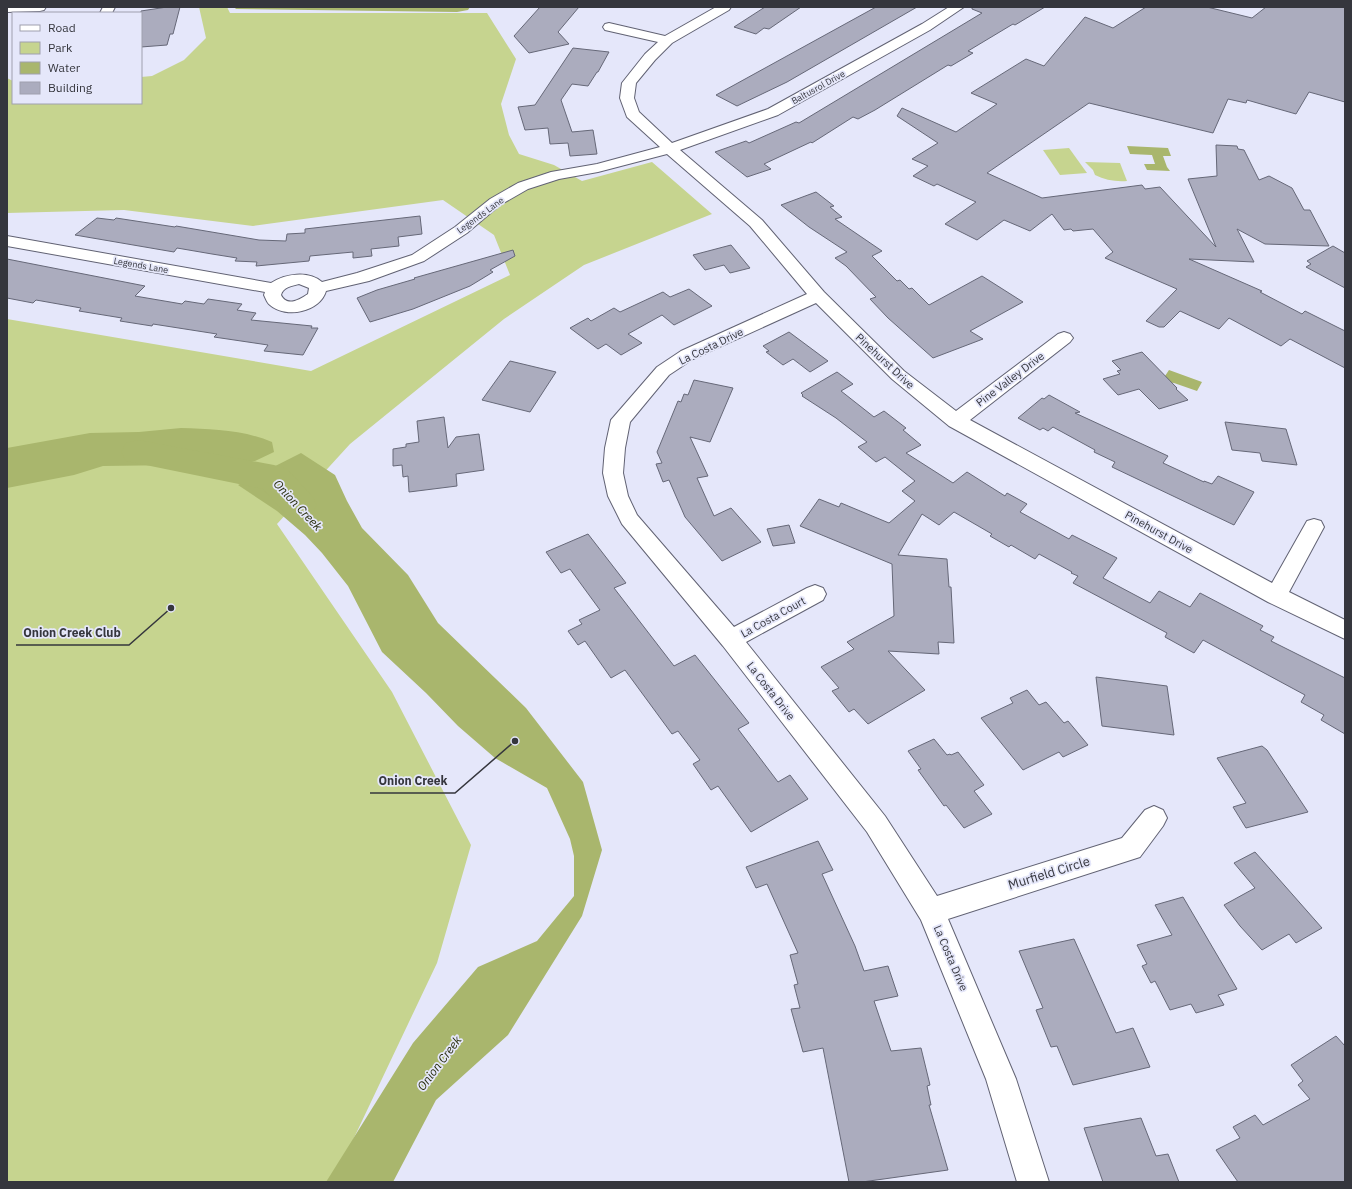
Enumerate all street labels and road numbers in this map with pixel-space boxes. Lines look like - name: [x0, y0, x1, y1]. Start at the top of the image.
- street label: Baltusrol Drive: [789, 68, 847, 106]
- street label: Legends Lane: [454, 194, 506, 236]
- street label: Legends Lane: [113, 255, 169, 275]
- street label: La Costa Drive: [676, 324, 746, 368]
- street label: Pinehurst Drive: [853, 330, 917, 392]
- street label: Pine Valley Drive: [973, 349, 1047, 409]
- street label: Pinehurst Drive: [1123, 508, 1195, 556]
- street label: La Costa Court: [738, 593, 808, 641]
- street label: La Costa Drive: [744, 659, 798, 723]
- street label: Murfield Circle: [1006, 852, 1092, 894]
- street label: La Costa Drive: [931, 923, 971, 993]

